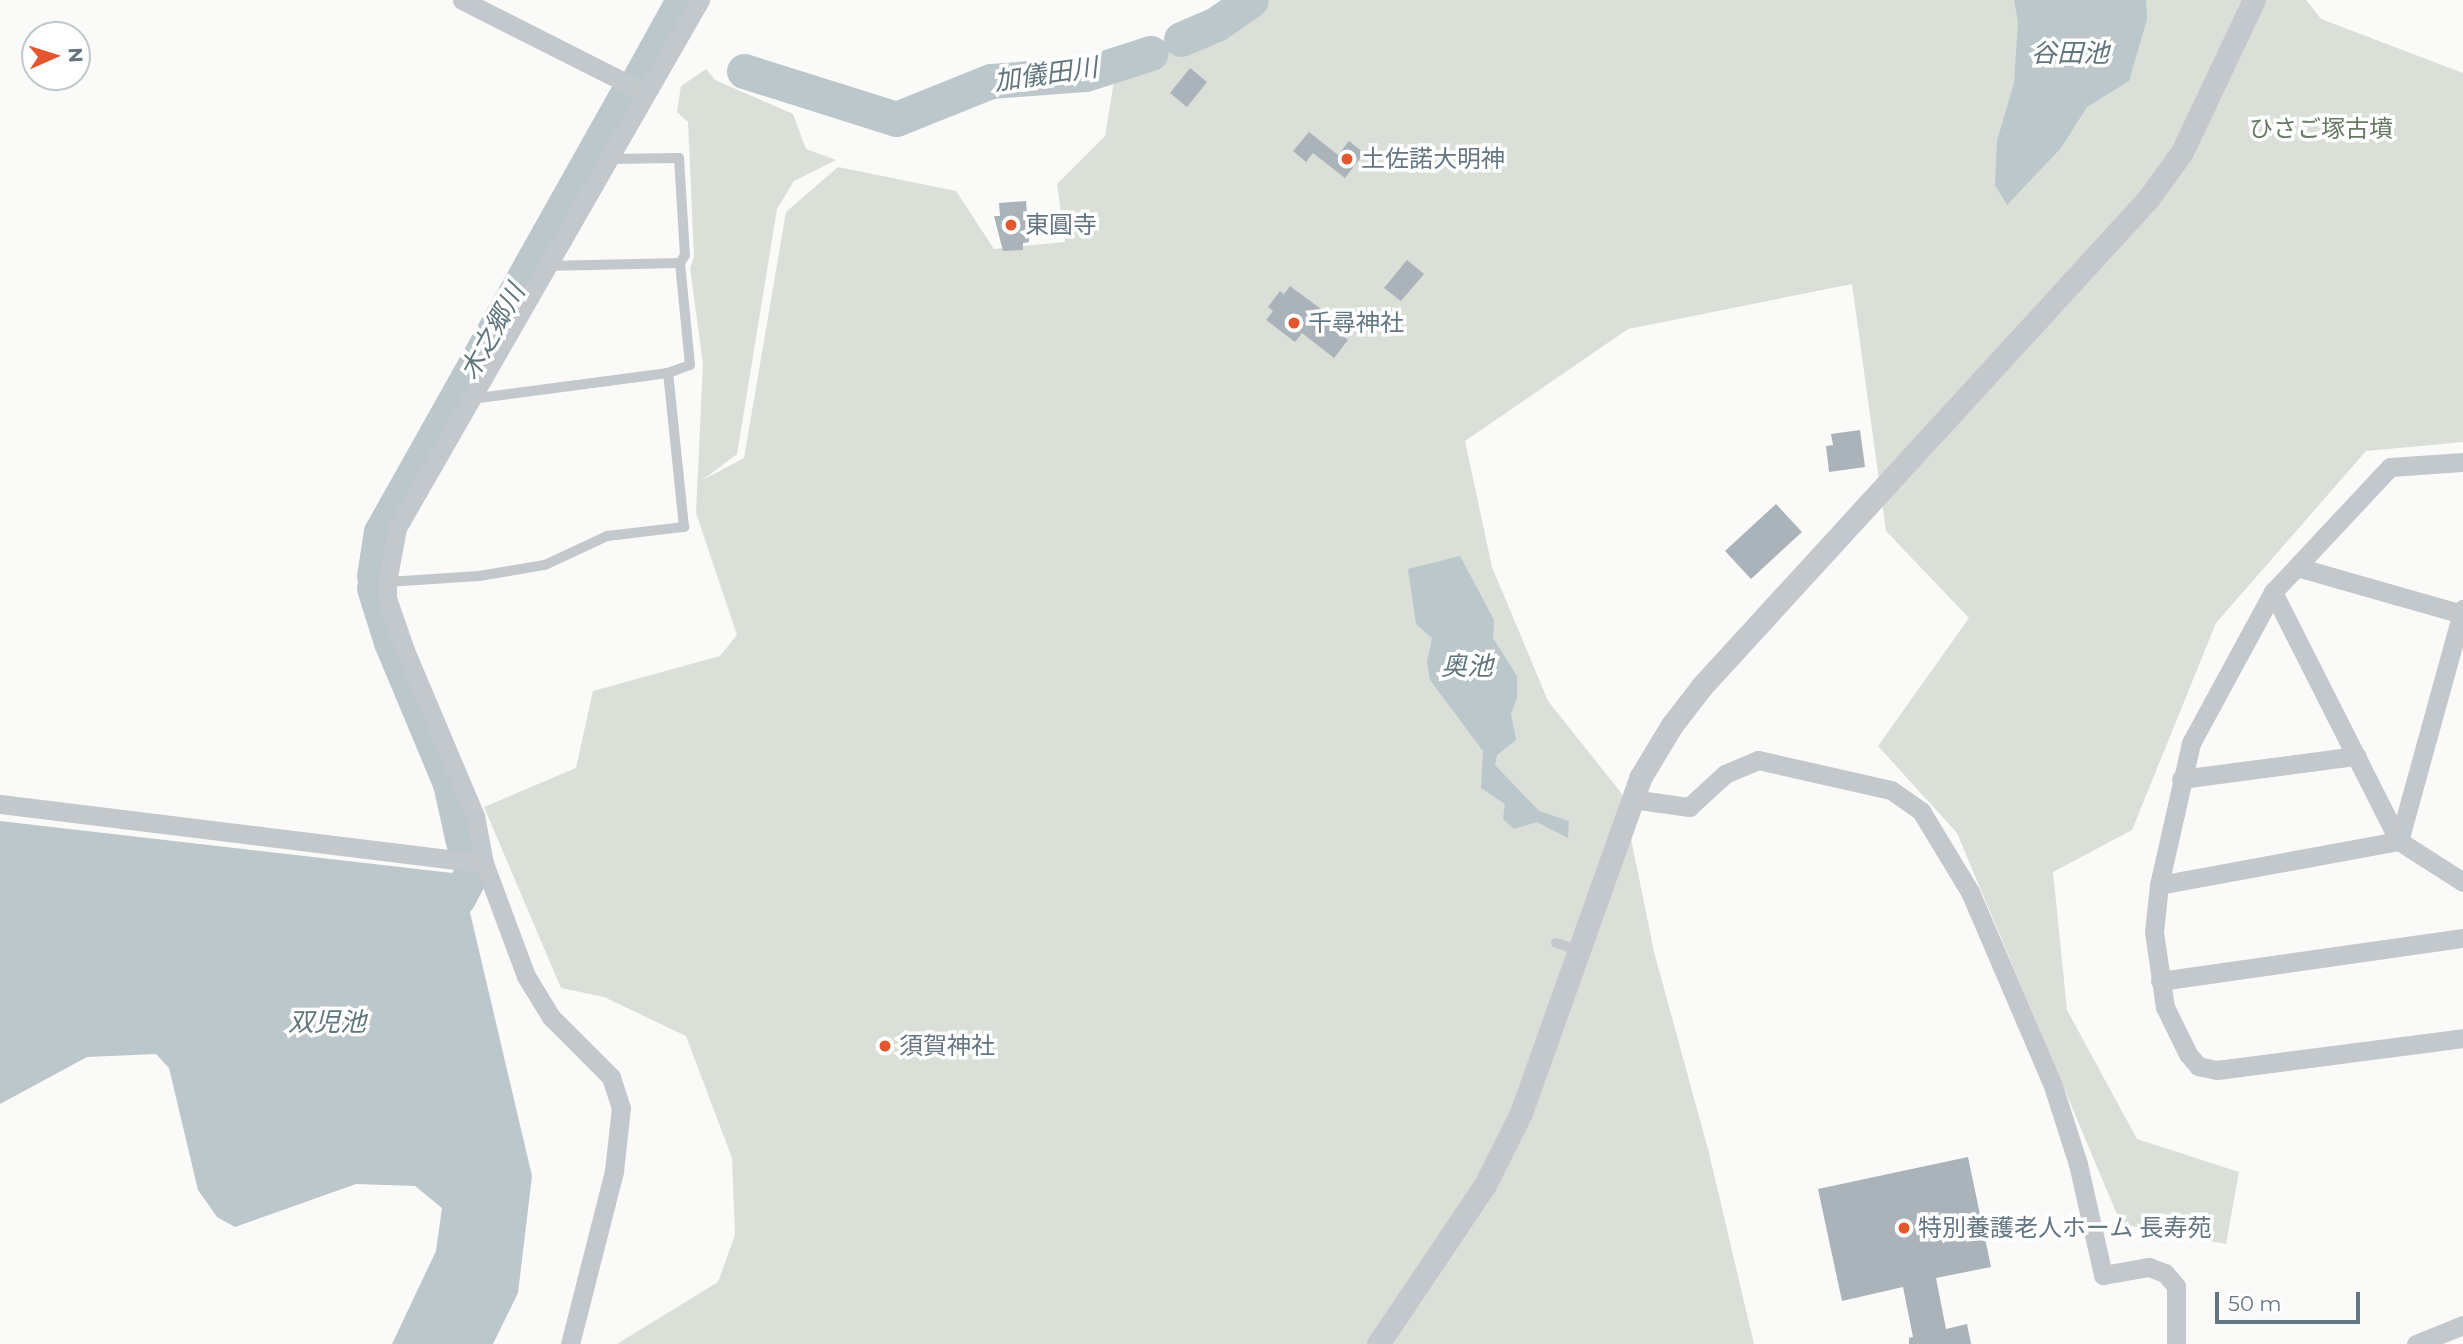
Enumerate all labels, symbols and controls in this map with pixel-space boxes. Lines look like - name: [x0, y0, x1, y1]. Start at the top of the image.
- north arrow: [21, 21, 91, 91]
- water label: 谷田池: [2031, 38, 2109, 70]
- text: N: [64, 47, 87, 63]
- water label: 加儀田川: [992, 52, 1100, 98]
- park label: ひさご塚古墳: [2249, 115, 2393, 143]
- place label: 土佐諾大明神: [1361, 145, 1505, 173]
- marker: 土佐諾大明神: [1339, 151, 1355, 167]
- place label: 東圓寺: [1025, 211, 1097, 239]
- marker: 東圓寺: [1003, 217, 1019, 233]
- water label: 木之郷川: [454, 279, 532, 385]
- place label: 千尋神社: [1308, 309, 1404, 337]
- marker: 千尋神社: [1286, 315, 1302, 331]
- water label: 奥池: [1441, 651, 1493, 683]
- water label: 双児池: [288, 1007, 366, 1039]
- place label: 須賀神社: [899, 1032, 995, 1060]
- marker: 須賀神社: [877, 1038, 893, 1054]
- place label: 特別養護老人ホーム 長寿苑: [1918, 1214, 2212, 1242]
- marker: 特別養護老人ホーム 長寿苑: [1896, 1220, 1912, 1236]
- scale bar: [2218, 1278, 2363, 1322]
- text: 50 m: [2228, 1291, 2282, 1316]

